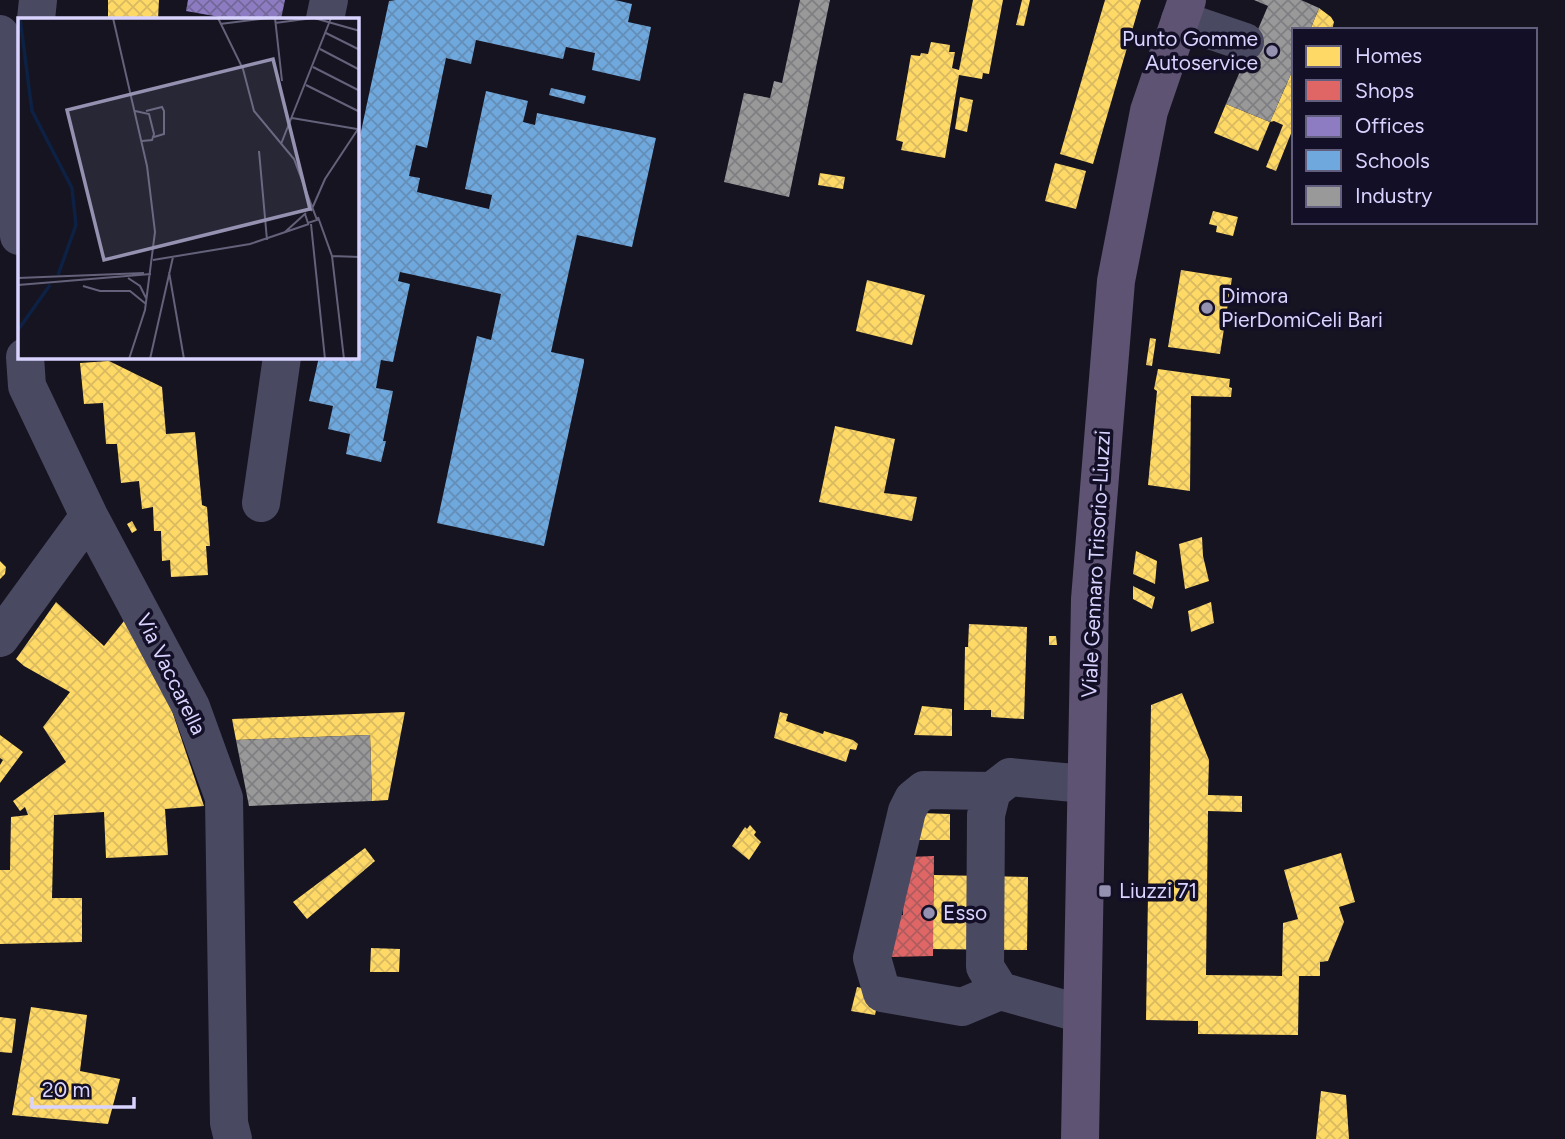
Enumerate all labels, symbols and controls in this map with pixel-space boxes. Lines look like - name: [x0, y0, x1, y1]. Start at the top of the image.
- inset map: [18, 18, 359, 359]
- place label: Punto Gomme Autoservice: [1122, 26, 1258, 75]
- legend: [1292, 28, 1537, 224]
- marker: Punto Gomme Autoservice: [1264, 43, 1280, 59]
- text: Homes: [1355, 43, 1422, 68]
- text: Shops: [1355, 78, 1414, 103]
- text: Offices: [1355, 113, 1424, 138]
- text: Schools: [1355, 148, 1430, 173]
- text: Industry: [1355, 183, 1432, 208]
- place label: Dimora PierDomiCeli Bari: [1221, 283, 1383, 332]
- marker: Dimora PierDomiCeli Bari: [1199, 300, 1215, 316]
- street label: Viale Gennaro Trisorio-Liuzzi: [1076, 430, 1115, 698]
- street label: Via Vaccarella: [131, 609, 212, 738]
- place label: Liuzzi 71: [1119, 878, 1197, 903]
- marker: Liuzzi 71: [1097, 883, 1113, 899]
- place label: Esso: [943, 900, 987, 925]
- marker: Esso: [921, 905, 937, 921]
- scale bar: [32, 1066, 133, 1110]
- text: 20 m: [42, 1077, 90, 1102]

